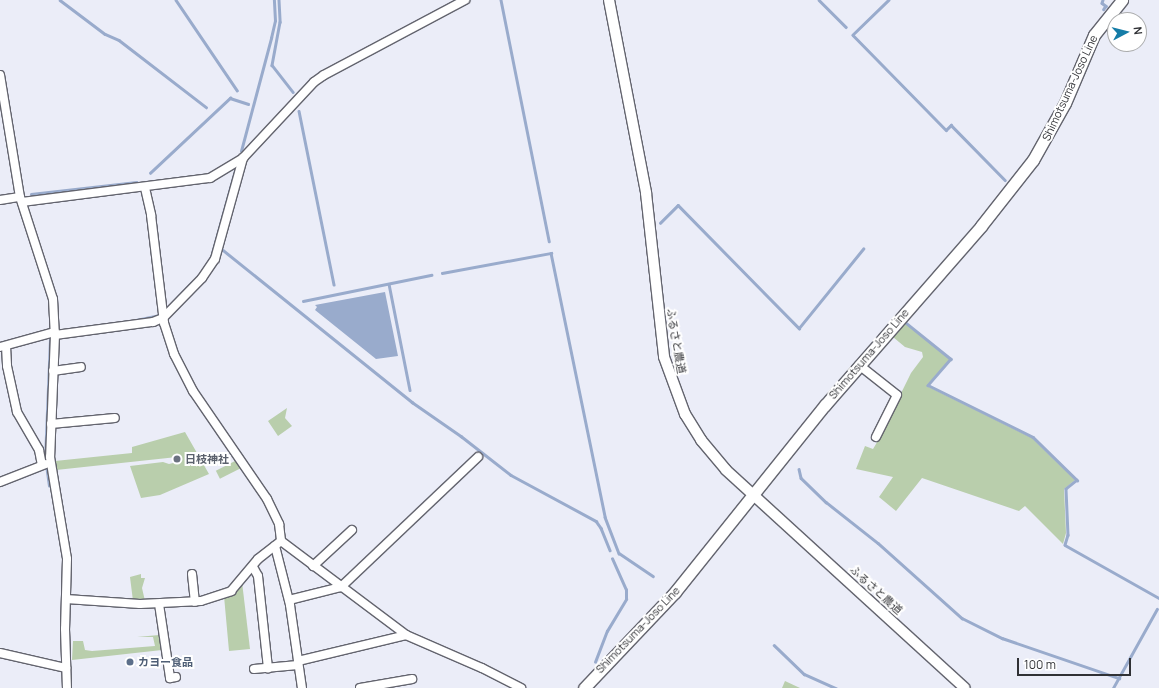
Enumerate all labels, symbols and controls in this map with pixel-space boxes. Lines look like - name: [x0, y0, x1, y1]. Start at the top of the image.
- north arrow: [1107, 12, 1147, 52]
- text: N: [1130, 26, 1146, 35]
- street label: Shimotsuma-Joso Line: [1040, 33, 1100, 143]
- street label: Shimotsuma-Joso Line: [826, 306, 912, 402]
- street label: ふるさと農道: [664, 307, 688, 375]
- place label: 日枝神社: [185, 452, 229, 466]
- marker: 日枝神社: [172, 454, 182, 464]
- street label: ふるさと農道: [847, 563, 905, 617]
- street label: Shimotsuma-Joso Line: [593, 584, 683, 676]
- scale bar: [1019, 650, 1133, 676]
- place label: カヨー食品: [138, 655, 193, 669]
- text: 100 m: [1024, 656, 1056, 673]
- marker: カヨー食品: [125, 657, 135, 667]

